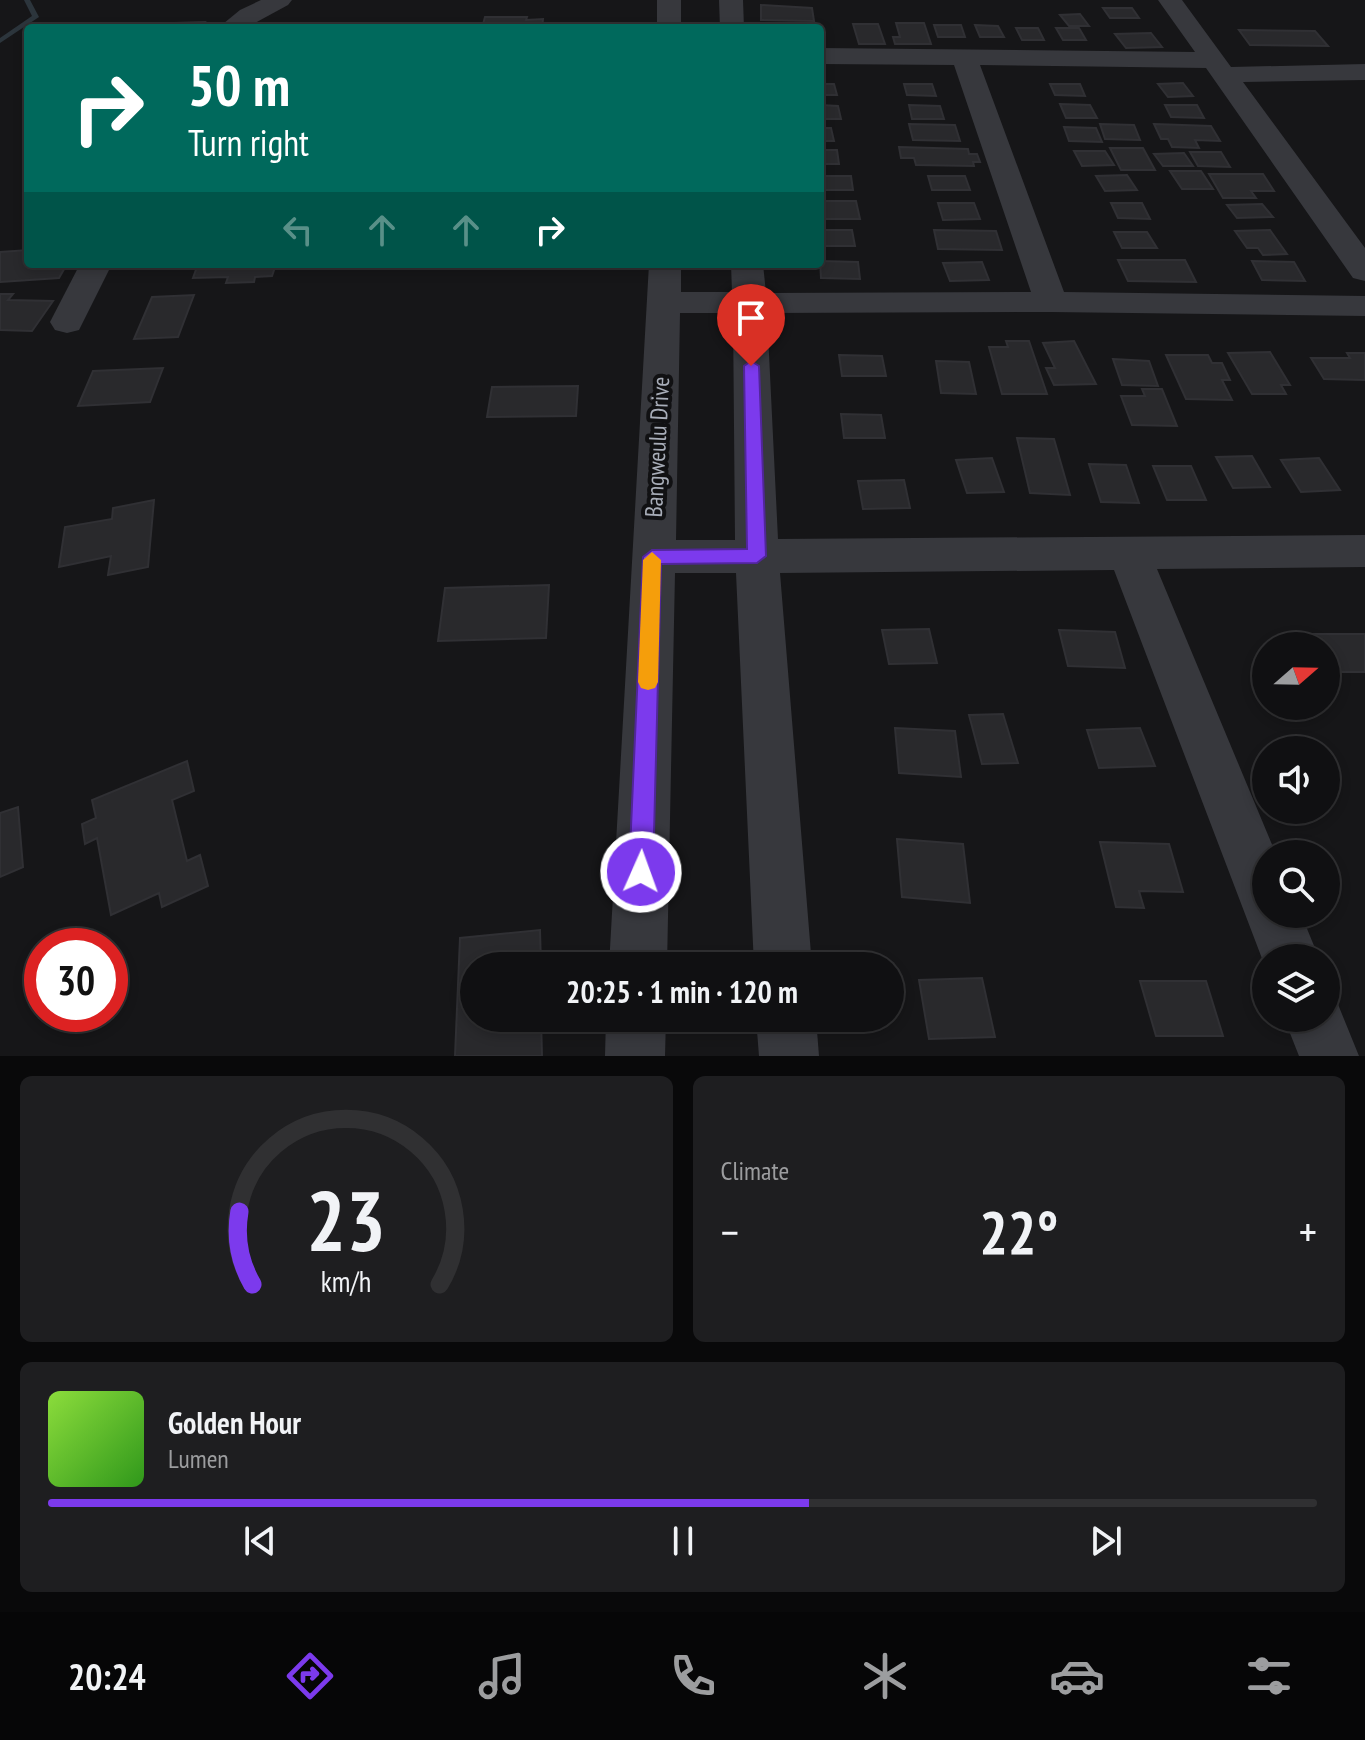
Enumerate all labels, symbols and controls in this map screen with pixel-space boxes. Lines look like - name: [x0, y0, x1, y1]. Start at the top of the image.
- text: 50 m: [188, 49, 290, 121]
- icon: right: [56, 56, 160, 160]
- text: Turn right: [188, 119, 309, 166]
- icon: left: [276, 208, 320, 252]
- icon: ahead: [360, 208, 404, 252]
- icon: ahead: [444, 208, 488, 252]
- icon: right: [528, 208, 572, 252]
- pin: [717, 284, 785, 366]
- icon: arrive: [729, 296, 773, 340]
- street label: Bangweulu Drive: [638, 376, 676, 518]
- north arrow: [1252, 632, 1340, 720]
- map controls: [1252, 632, 1340, 1032]
- button: sound: [1252, 736, 1340, 824]
- position arrow: [599, 830, 683, 914]
- button: search: [1252, 840, 1340, 928]
- speed limit sign: 30: [24, 928, 128, 1032]
- button: layers: [1252, 944, 1340, 1032]
- text: 20:25 · 1 min · 120 m: [566, 972, 798, 1011]
- text: Climate: [721, 1154, 789, 1187]
- text: 23: [306, 1166, 386, 1274]
- text: 22°: [979, 1193, 1058, 1271]
- text: −: [721, 1203, 739, 1260]
- text: +: [1299, 1203, 1317, 1260]
- text: km/h: [321, 1263, 372, 1300]
- text: Golden Hour: [168, 1403, 301, 1442]
- text: Lumen: [168, 1442, 229, 1475]
- icon: previous: [238, 1519, 282, 1563]
- icon: pause: [661, 1519, 705, 1563]
- icon: next: [1084, 1519, 1128, 1563]
- icon: directions: [282, 1648, 338, 1704]
- icon: music: [474, 1648, 530, 1704]
- icon: phone: [665, 1648, 721, 1704]
- icon: climate: [857, 1648, 913, 1704]
- icon: car: [1049, 1648, 1105, 1704]
- icon: filters: [1241, 1648, 1297, 1704]
- text: 20:24: [68, 1653, 146, 1700]

